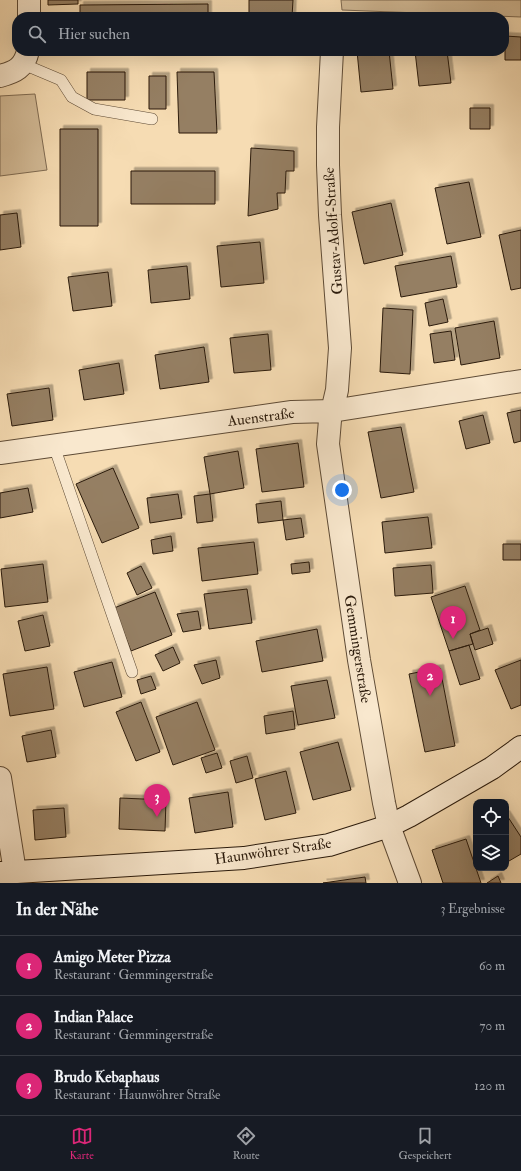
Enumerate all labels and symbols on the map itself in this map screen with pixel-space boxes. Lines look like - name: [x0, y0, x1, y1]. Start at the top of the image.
- street label: Gustav-Adolf-Straße: [320, 167, 347, 295]
- street label: Auenstraße: [225, 404, 296, 431]
- your location: [332, 480, 352, 500]
- street label: Gemmingerstraße: [340, 594, 375, 705]
- pin: 1: [440, 606, 466, 639]
- pin: 2: [417, 663, 443, 696]
- pin: 3: [144, 784, 170, 817]
- street label: Haunwöhrer Straße: [213, 834, 333, 869]

